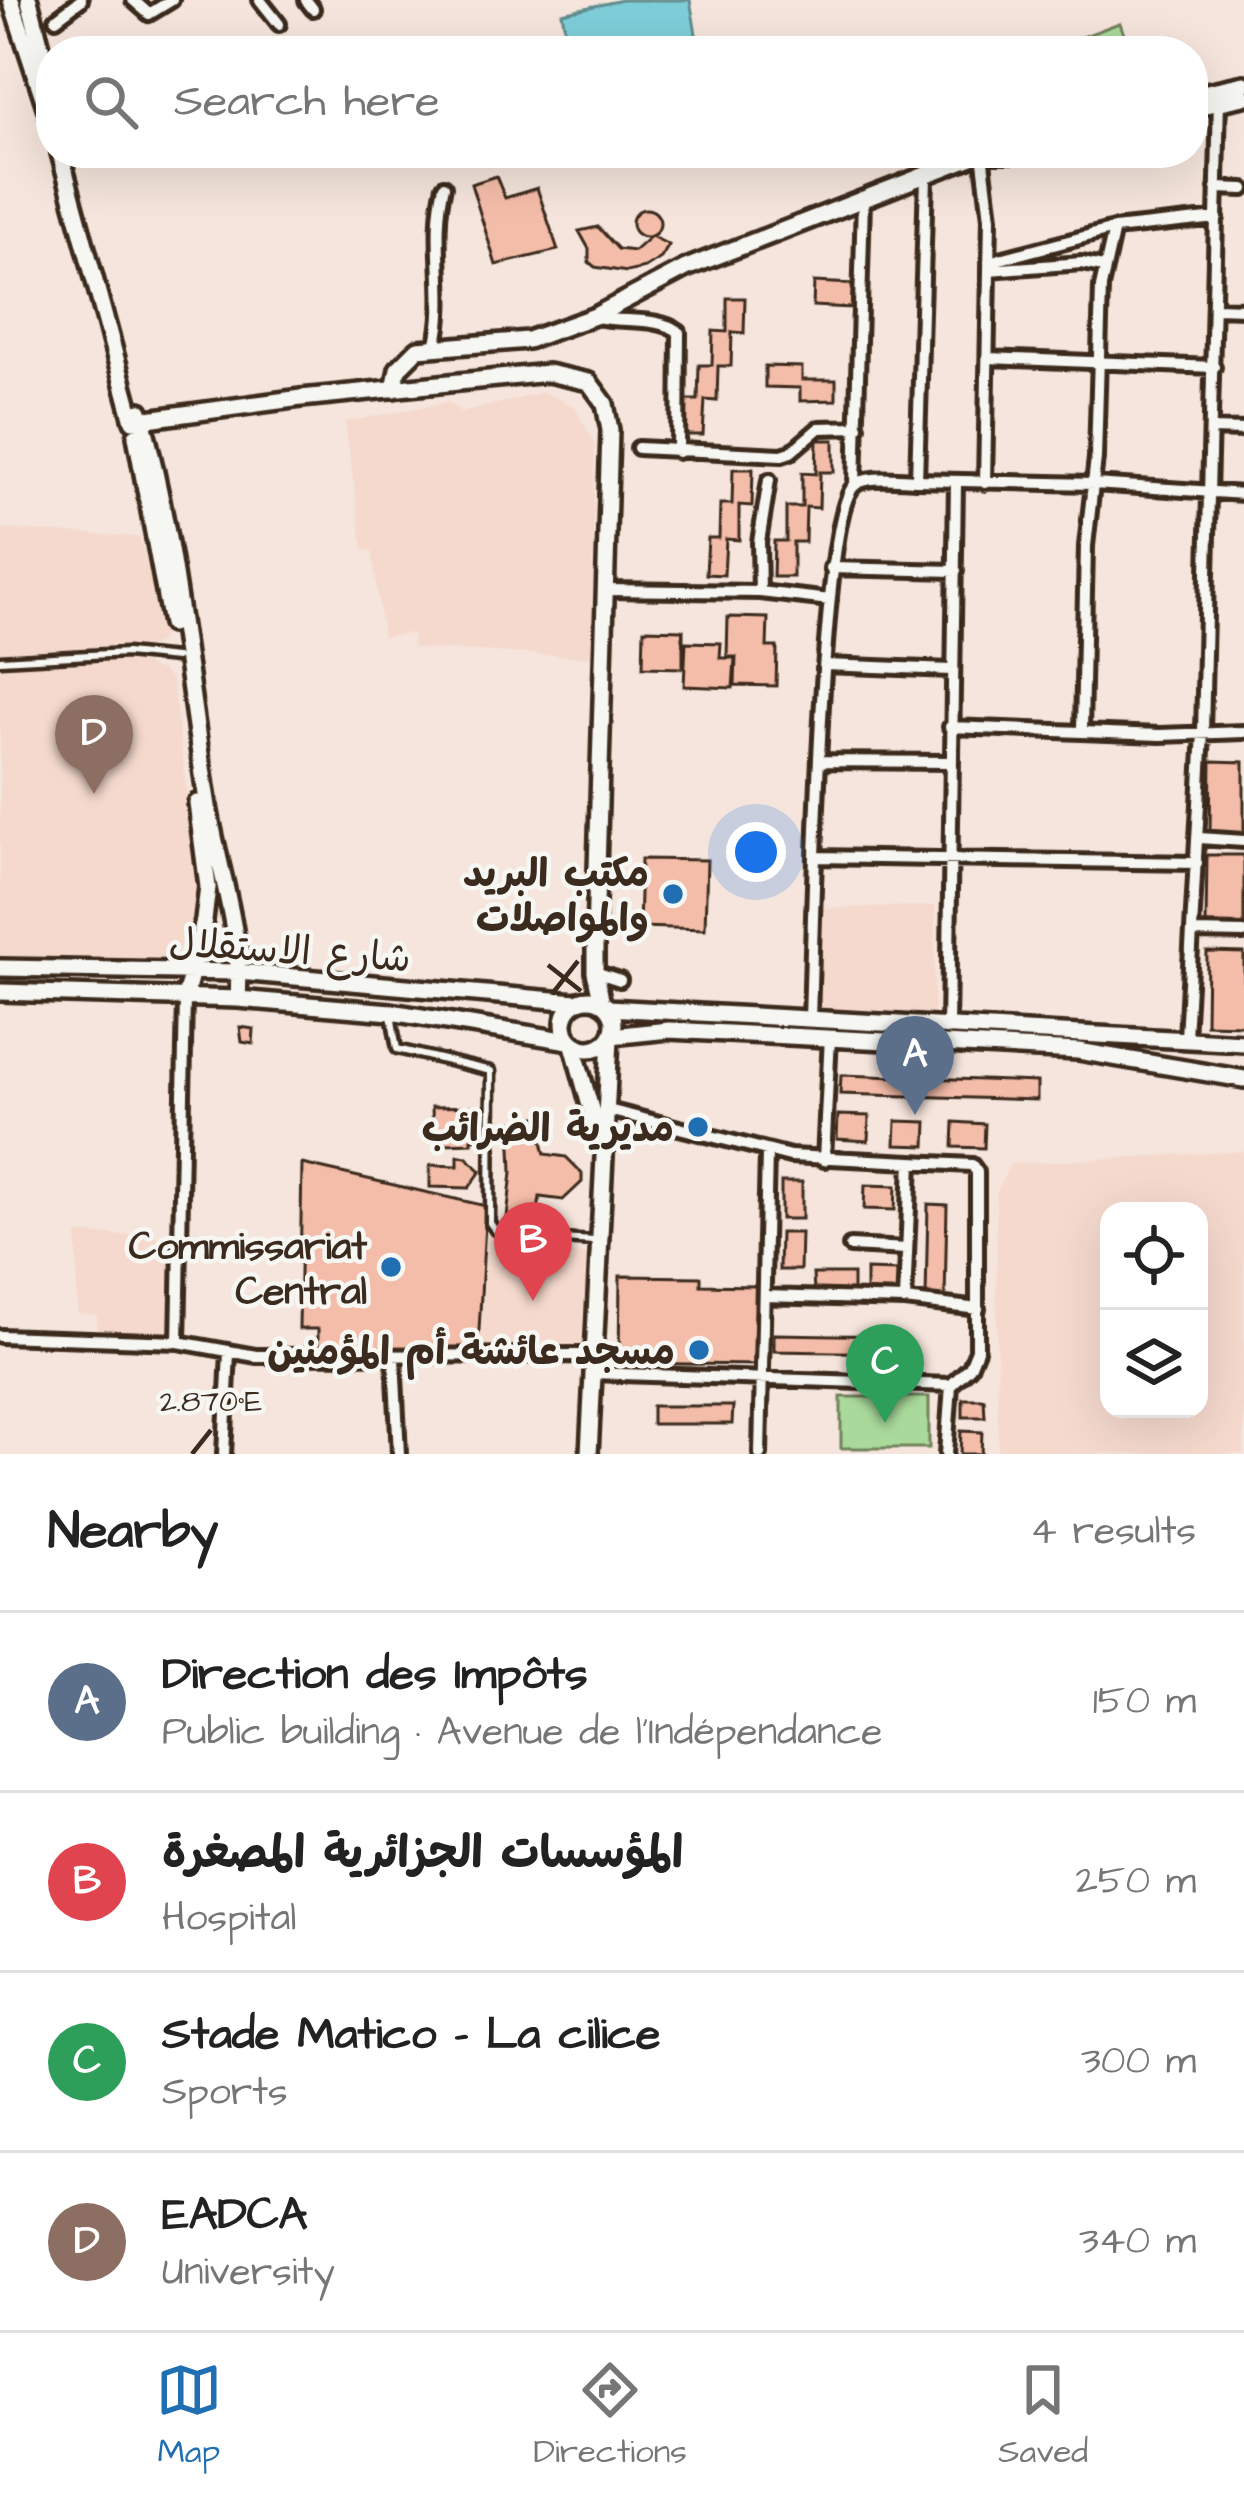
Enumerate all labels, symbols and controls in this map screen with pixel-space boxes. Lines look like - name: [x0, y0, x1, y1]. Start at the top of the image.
- search box: [36, 36, 1208, 168]
- icon: search: [78, 69, 144, 135]
- text: Search here: [174, 71, 440, 133]
- pin: D: [55, 695, 133, 794]
- your location: [726, 822, 786, 882]
- place label: مكتب البريد والمواصلات: [463, 848, 649, 947]
- marker: مكتب البريد والمواصلات: [660, 881, 686, 907]
- street label: شارع الاستقلال: [167, 917, 413, 987]
- pin: A: [876, 1016, 954, 1115]
- place label: مديرية الضرائب: [422, 1103, 674, 1157]
- marker: مديرية الضرائب: [685, 1114, 711, 1140]
- pin: B: [494, 1202, 572, 1301]
- map controls: [1100, 1202, 1208, 1418]
- button: locate: [1100, 1202, 1208, 1310]
- place label: Commissariat Central: [129, 1221, 367, 1320]
- marker: Commissariat Central: [378, 1254, 404, 1280]
- button: layers: [1100, 1310, 1208, 1418]
- pin: C: [846, 1324, 924, 1423]
- place label: مسجد عائشة أم المؤمنين: [267, 1326, 675, 1380]
- marker: مسجد عائشة أم المؤمنين: [686, 1337, 712, 1363]
- text: 2.870°E: [160, 1381, 263, 1423]
- text: Nearby: [48, 1497, 218, 1568]
- text: 4 results: [1030, 1505, 1196, 1559]
- text: Direction des Impôts: [162, 1644, 587, 1706]
- text: A: [75, 1675, 99, 1729]
- text: 150 m: [1093, 1675, 1196, 1729]
- text: Public building · Avenue de l'Indépendance: [162, 1706, 882, 1760]
- text: المؤسسات الجزائرية المصغرة: [162, 1823, 683, 1885]
- text: B: [73, 1855, 101, 1909]
- text: 250 m: [1075, 1855, 1196, 1909]
- text: Hospital: [162, 1892, 296, 1946]
- text: Stade Matico - La cilice: [162, 2004, 660, 2066]
- text: C: [73, 2035, 101, 2089]
- text: 300 m: [1081, 2035, 1196, 2089]
- text: Sports: [162, 2066, 288, 2120]
- text: EADCA: [162, 2184, 307, 2246]
- text: D: [74, 2215, 100, 2269]
- text: 340 m: [1079, 2215, 1196, 2269]
- text: University: [162, 2246, 335, 2300]
- tab: Map: [156, 2357, 222, 2475]
- tab: Directions: [533, 2357, 687, 2475]
- tab: Saved: [998, 2357, 1088, 2475]

